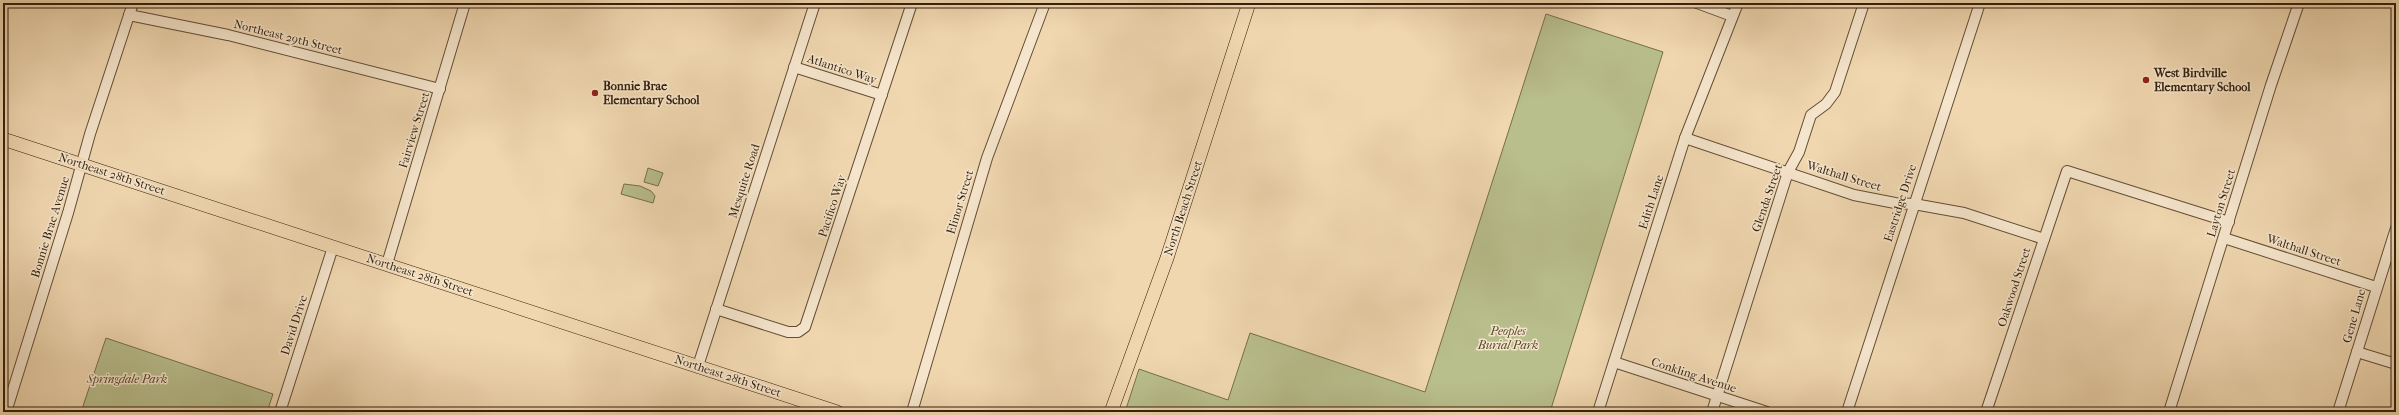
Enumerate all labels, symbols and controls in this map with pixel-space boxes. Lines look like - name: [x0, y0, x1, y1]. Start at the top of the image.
- street label: Northeast 29th Street: [232, 17, 344, 57]
- street label: Atlantico Way: [805, 51, 879, 87]
- place label: West Birdville Elementary School: [2153, 66, 2251, 95]
- marker: West Birdville Elementary School: [2141, 75, 2151, 85]
- place label: Bonnie Brae Elementary School: [603, 79, 700, 108]
- marker: Bonnie Brae Elementary School: [590, 88, 600, 98]
- street label: Fairview Street: [396, 89, 432, 170]
- street label: Mesquite Road: [725, 142, 763, 220]
- street label: Northeast 28th Street: [57, 150, 168, 198]
- street label: North Beach Street: [1161, 158, 1205, 257]
- street label: Walthall Street: [1804, 158, 1884, 194]
- street label: Glenda Street: [1749, 162, 1785, 234]
- street label: Eastridge Drive: [1881, 162, 1919, 244]
- street label: Layton Street: [2204, 167, 2238, 239]
- street label: Elinor Street: [944, 168, 977, 236]
- street label: Pacifico Way: [815, 172, 849, 239]
- street label: Edith Lane: [1636, 173, 1666, 231]
- street label: Bonnie Brae Avenue: [28, 174, 72, 279]
- street label: Walthall Street: [2264, 231, 2344, 269]
- street label: Oakwood Street: [1995, 245, 2034, 329]
- street label: Northeast 28th Street: [365, 251, 476, 299]
- street label: Gene Lane: [2340, 287, 2368, 345]
- street label: David Drive: [278, 293, 310, 357]
- park label: Peoples Burial Park: [1477, 324, 1538, 352]
- street label: Northeast 28th Street: [673, 352, 784, 400]
- street label: Conkling Avenue: [1650, 355, 1738, 395]
- park label: Springdale Park: [86, 372, 167, 386]

